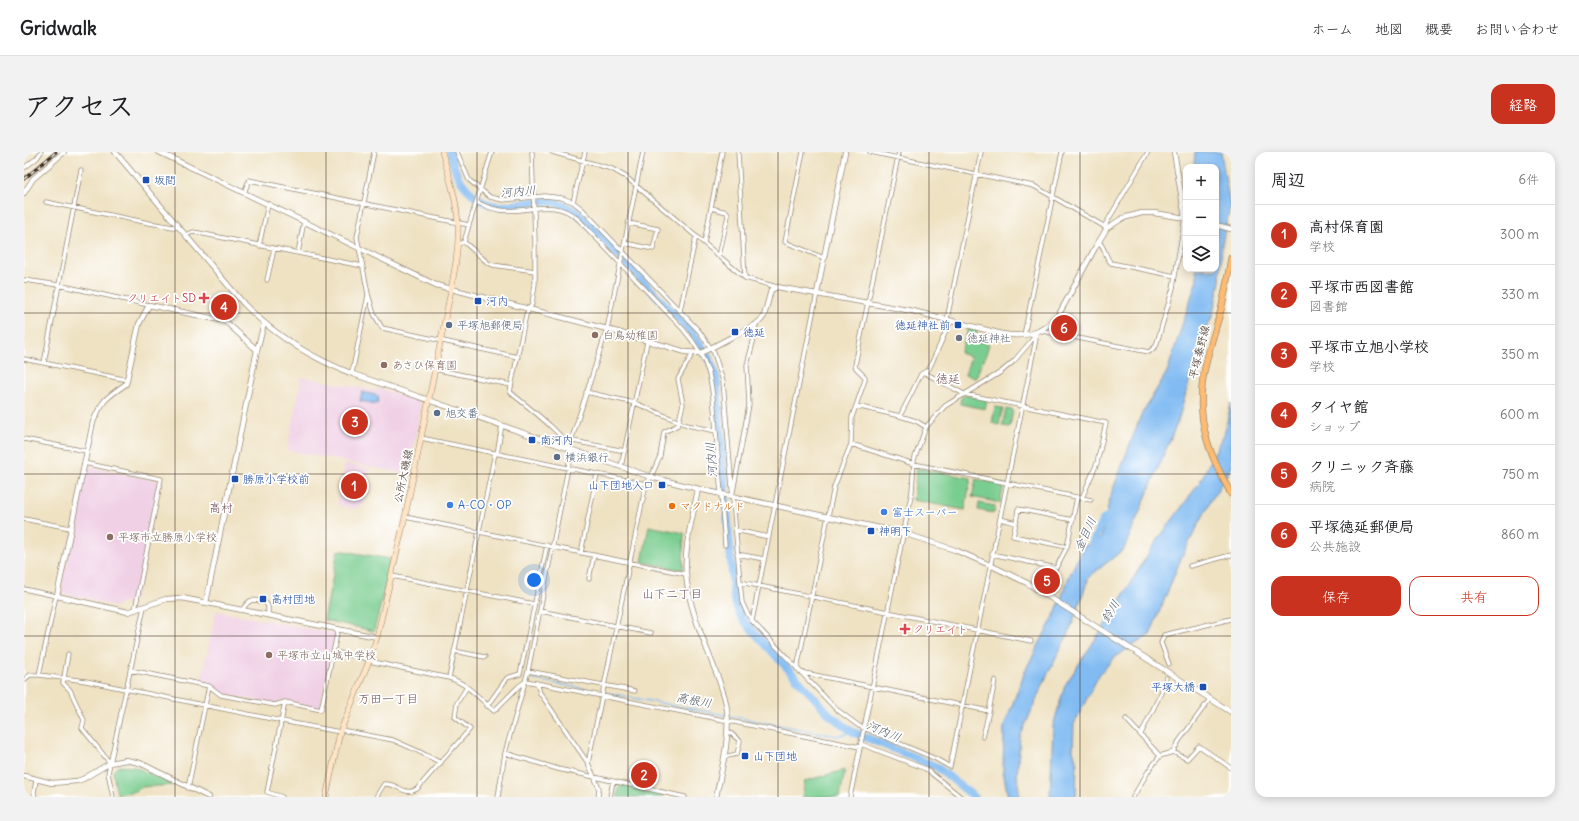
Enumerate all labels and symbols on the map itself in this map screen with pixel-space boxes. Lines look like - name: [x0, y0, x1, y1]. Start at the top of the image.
- place label: 坂間: [154, 173, 176, 187]
- marker: 坂間: [141, 175, 151, 185]
- water label: 河内川: [499, 182, 537, 200]
- place label: クリエイトSD: [127, 291, 196, 305]
- pin: 4: [211, 292, 237, 322]
- marker: クリエイトSD: [199, 293, 209, 303]
- place label: 河内: [486, 294, 508, 308]
- marker: 河内: [473, 296, 483, 306]
- pin: 6: [1051, 313, 1077, 343]
- place label: 平塚旭郵便局: [457, 318, 523, 332]
- place label: 徳延神社前: [895, 318, 950, 332]
- marker: 平塚旭郵便局: [444, 320, 454, 330]
- marker: 徳延神社前: [953, 320, 963, 330]
- street label: 平塚秦野線: [1186, 324, 1212, 380]
- place label: 徳延: [743, 325, 765, 339]
- marker: 徳延: [730, 327, 740, 337]
- place label: 白鳥幼稚園: [603, 328, 658, 342]
- marker: 白鳥幼稚園: [590, 330, 600, 340]
- place label: 徳延神社: [967, 331, 1011, 345]
- marker: 徳延神社: [954, 333, 964, 343]
- place label: あさひ保育園: [392, 358, 457, 372]
- marker: あさひ保育園: [379, 360, 389, 370]
- district label: 徳延: [936, 371, 960, 386]
- place label: 旭交番: [445, 406, 478, 420]
- pin: 3: [342, 407, 368, 437]
- marker: 旭交番: [432, 408, 442, 418]
- place label: 南河内: [540, 433, 573, 447]
- marker: 南河内: [527, 435, 537, 445]
- water label: 河内川: [702, 441, 720, 479]
- street label: 公所大磯線: [390, 448, 416, 504]
- place label: 横浜銀行: [565, 450, 609, 464]
- marker: 横浜銀行: [552, 452, 562, 462]
- pin: 1: [341, 471, 367, 501]
- place label: 勝原小学校前: [243, 472, 309, 486]
- marker: 勝原小学校前: [230, 474, 240, 484]
- place label: 山下団地入口: [588, 478, 654, 492]
- marker: 山下団地入口: [657, 480, 667, 490]
- place label: A-CO・OP: [458, 498, 512, 512]
- place label: マクドナルド: [680, 499, 745, 513]
- district label: 高村: [209, 500, 233, 515]
- marker: A-CO・OP: [445, 500, 455, 510]
- marker: マクドナルド: [667, 501, 677, 511]
- place label: 富士スーパー: [892, 505, 958, 519]
- marker: 富士スーパー: [879, 507, 889, 517]
- water label: 金目川: [1071, 515, 1099, 553]
- place label: 神明下: [879, 524, 912, 538]
- marker: 神明下: [866, 526, 876, 536]
- place label: 平塚市立勝原小学校: [118, 530, 217, 544]
- marker: 平塚市立勝原小学校: [105, 532, 115, 542]
- pin: 5: [1034, 566, 1060, 596]
- your location: [524, 570, 544, 590]
- district label: 山下二丁目: [642, 586, 702, 601]
- place label: 高村団地: [271, 592, 315, 606]
- marker: 高村団地: [258, 594, 268, 604]
- water label: 鈴川: [1097, 597, 1123, 625]
- place label: クリエイト: [913, 622, 968, 636]
- marker: クリエイト: [900, 624, 910, 634]
- place label: 平塚市立山城中学校: [277, 648, 376, 662]
- marker: 平塚市立山城中学校: [264, 650, 274, 660]
- place label: 平塚大橋: [1151, 680, 1195, 694]
- marker: 平塚大橋: [1198, 682, 1208, 692]
- water label: 高根川: [675, 689, 713, 711]
- district label: 万田一丁目: [358, 691, 418, 706]
- water label: 河内川: [864, 717, 904, 745]
- place label: 山下団地: [753, 749, 797, 763]
- marker: 山下団地: [740, 751, 750, 761]
- pin: 2: [631, 760, 657, 790]

